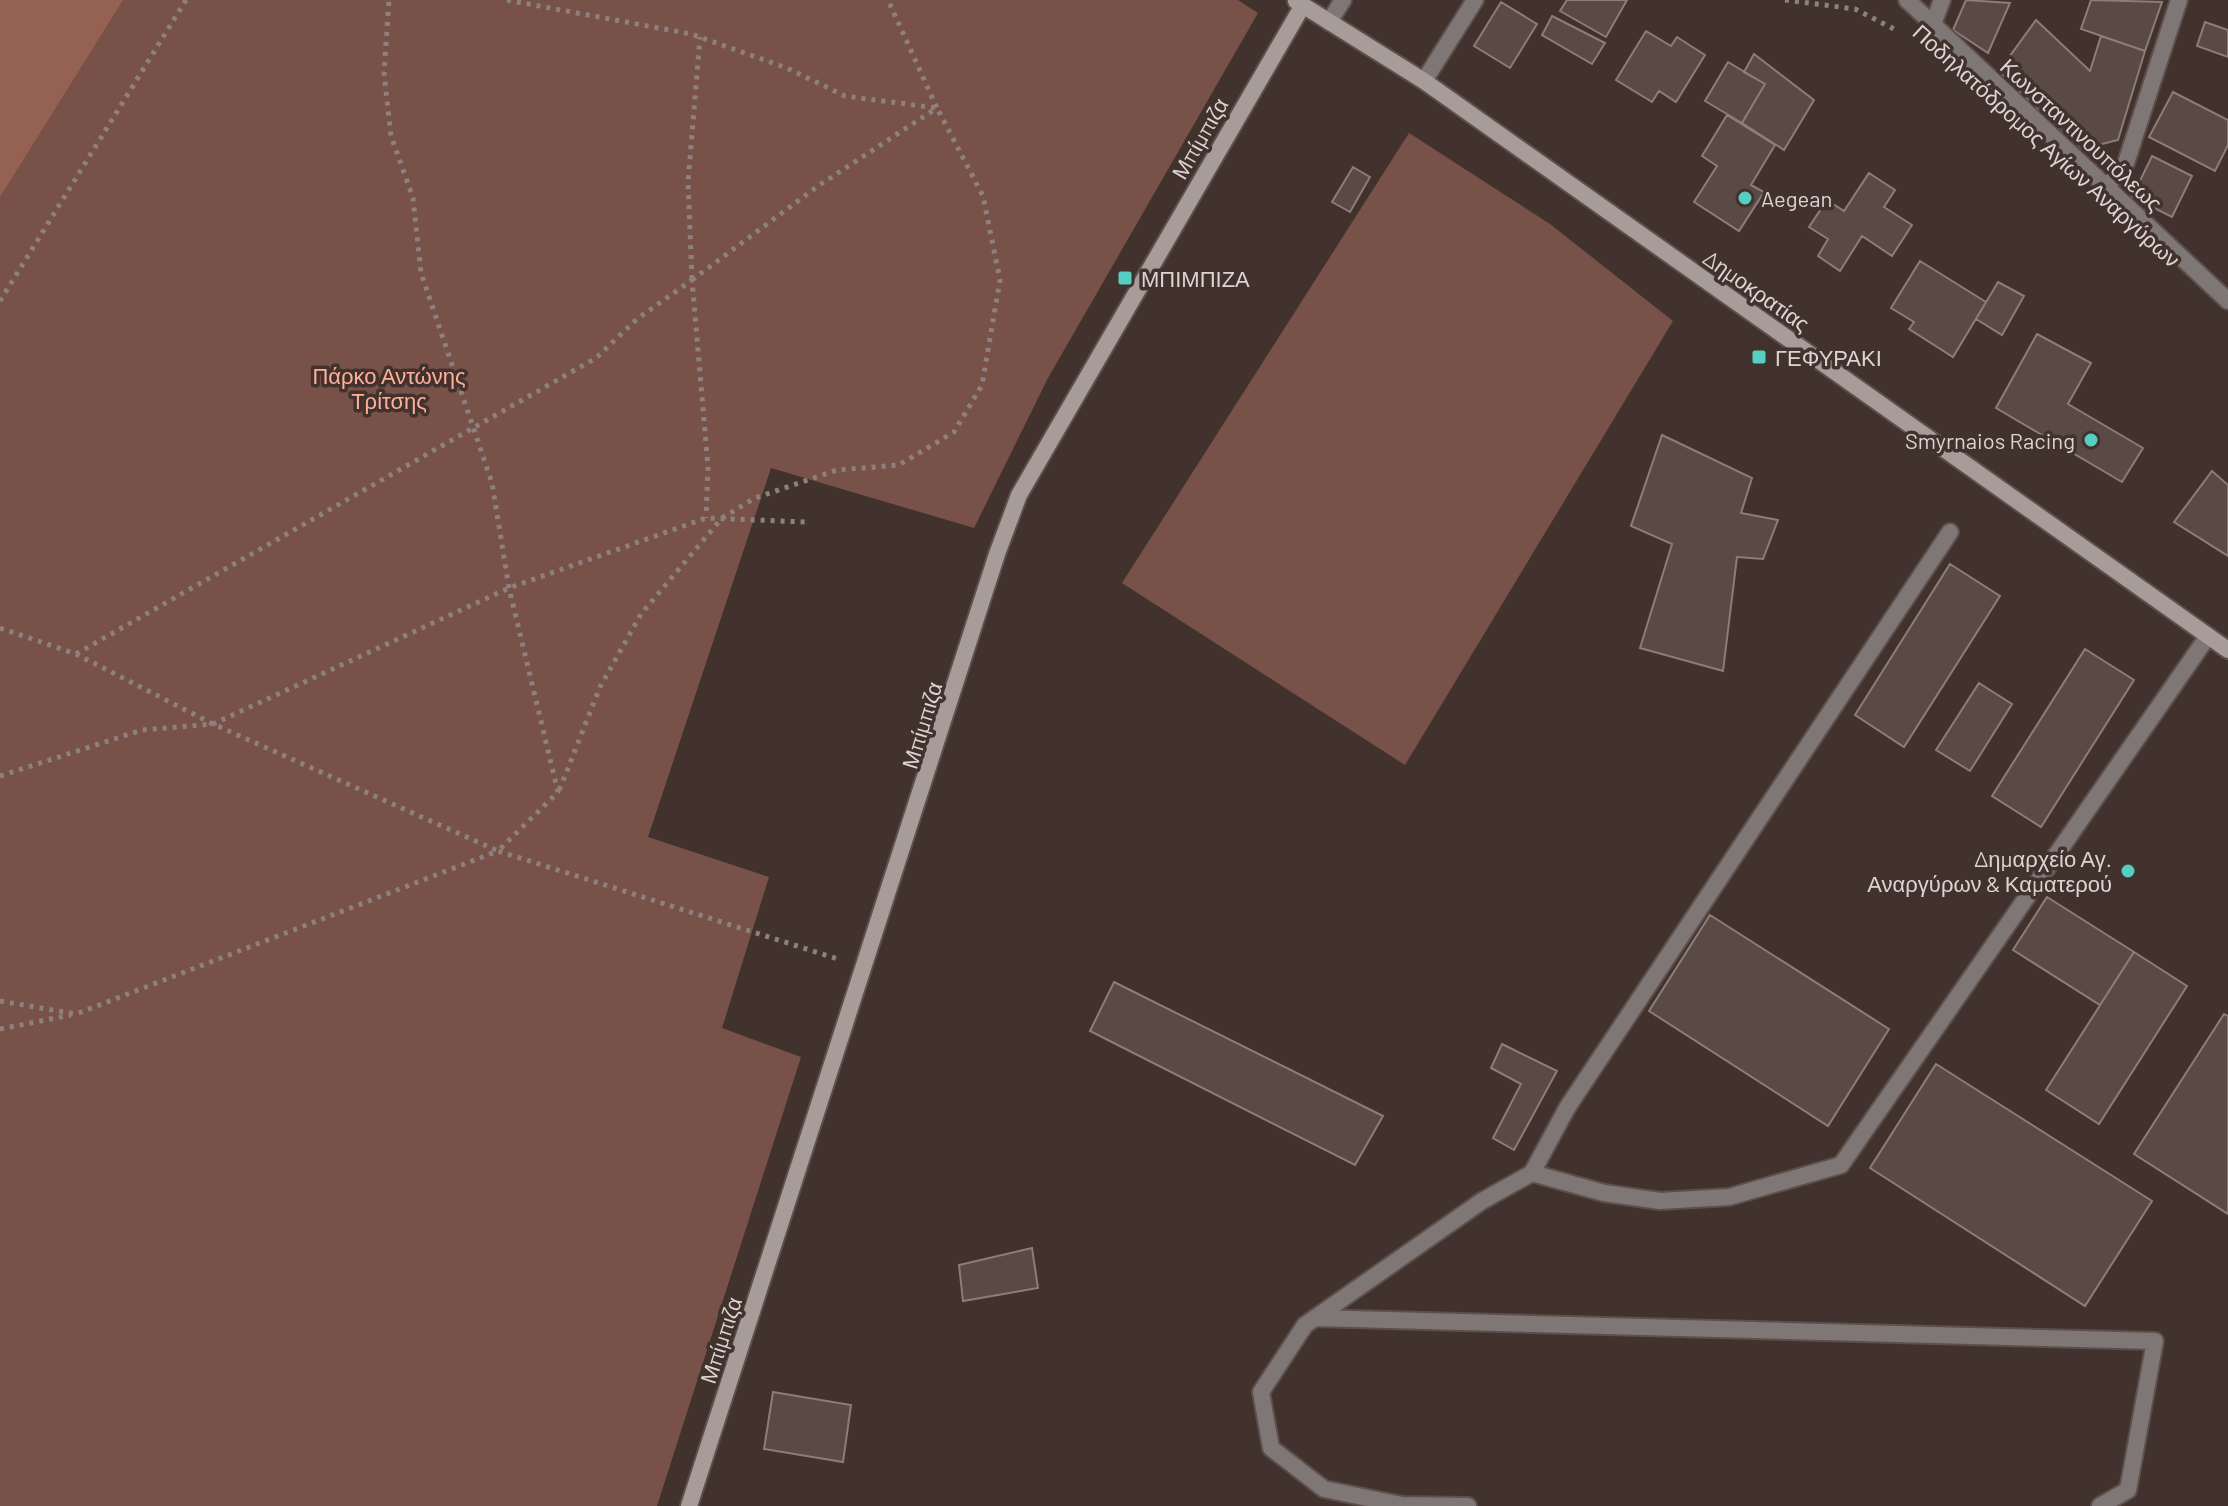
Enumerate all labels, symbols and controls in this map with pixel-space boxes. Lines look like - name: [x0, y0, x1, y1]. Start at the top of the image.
- street label: Ποδηλατόδρομος Αγίων Αναργύρων: [1908, 18, 2186, 273]
- street label: Κωνσταντινουπόλεως: [1996, 52, 2168, 216]
- street label: Μπίμπιζα: [1165, 93, 1233, 183]
- place label: Aegean: [1761, 185, 1832, 211]
- marker: Aegean: [1736, 189, 1754, 207]
- street label: Δημοκρατίας: [1698, 244, 1815, 337]
- place label: ΜΠΙΜΠΙΖΑ: [1141, 265, 1250, 291]
- marker: ΜΠΙΜΠΙΖΑ: [1116, 269, 1134, 287]
- place label: ΓΕΦΥΡΑΚΙ: [1775, 344, 1882, 370]
- marker: ΓΕΦΥΡΑΚΙ: [1750, 348, 1768, 366]
- park label: Πάρκο Αντώνης Τρίτσης: [312, 362, 466, 414]
- place label: Smyrnaios Racing: [1905, 427, 2075, 453]
- marker: Smyrnaios Racing: [2082, 431, 2100, 449]
- street label: Μπίμπιζα: [895, 678, 947, 772]
- place label: Δημαρχείο Αγ. Αναργύρων & Καματερού: [1867, 845, 2112, 897]
- marker: Δημαρχείο Αγ. Αναργύρων & Καματερού: [2119, 862, 2137, 880]
- street label: Μπίμπιζα: [694, 1293, 746, 1387]

